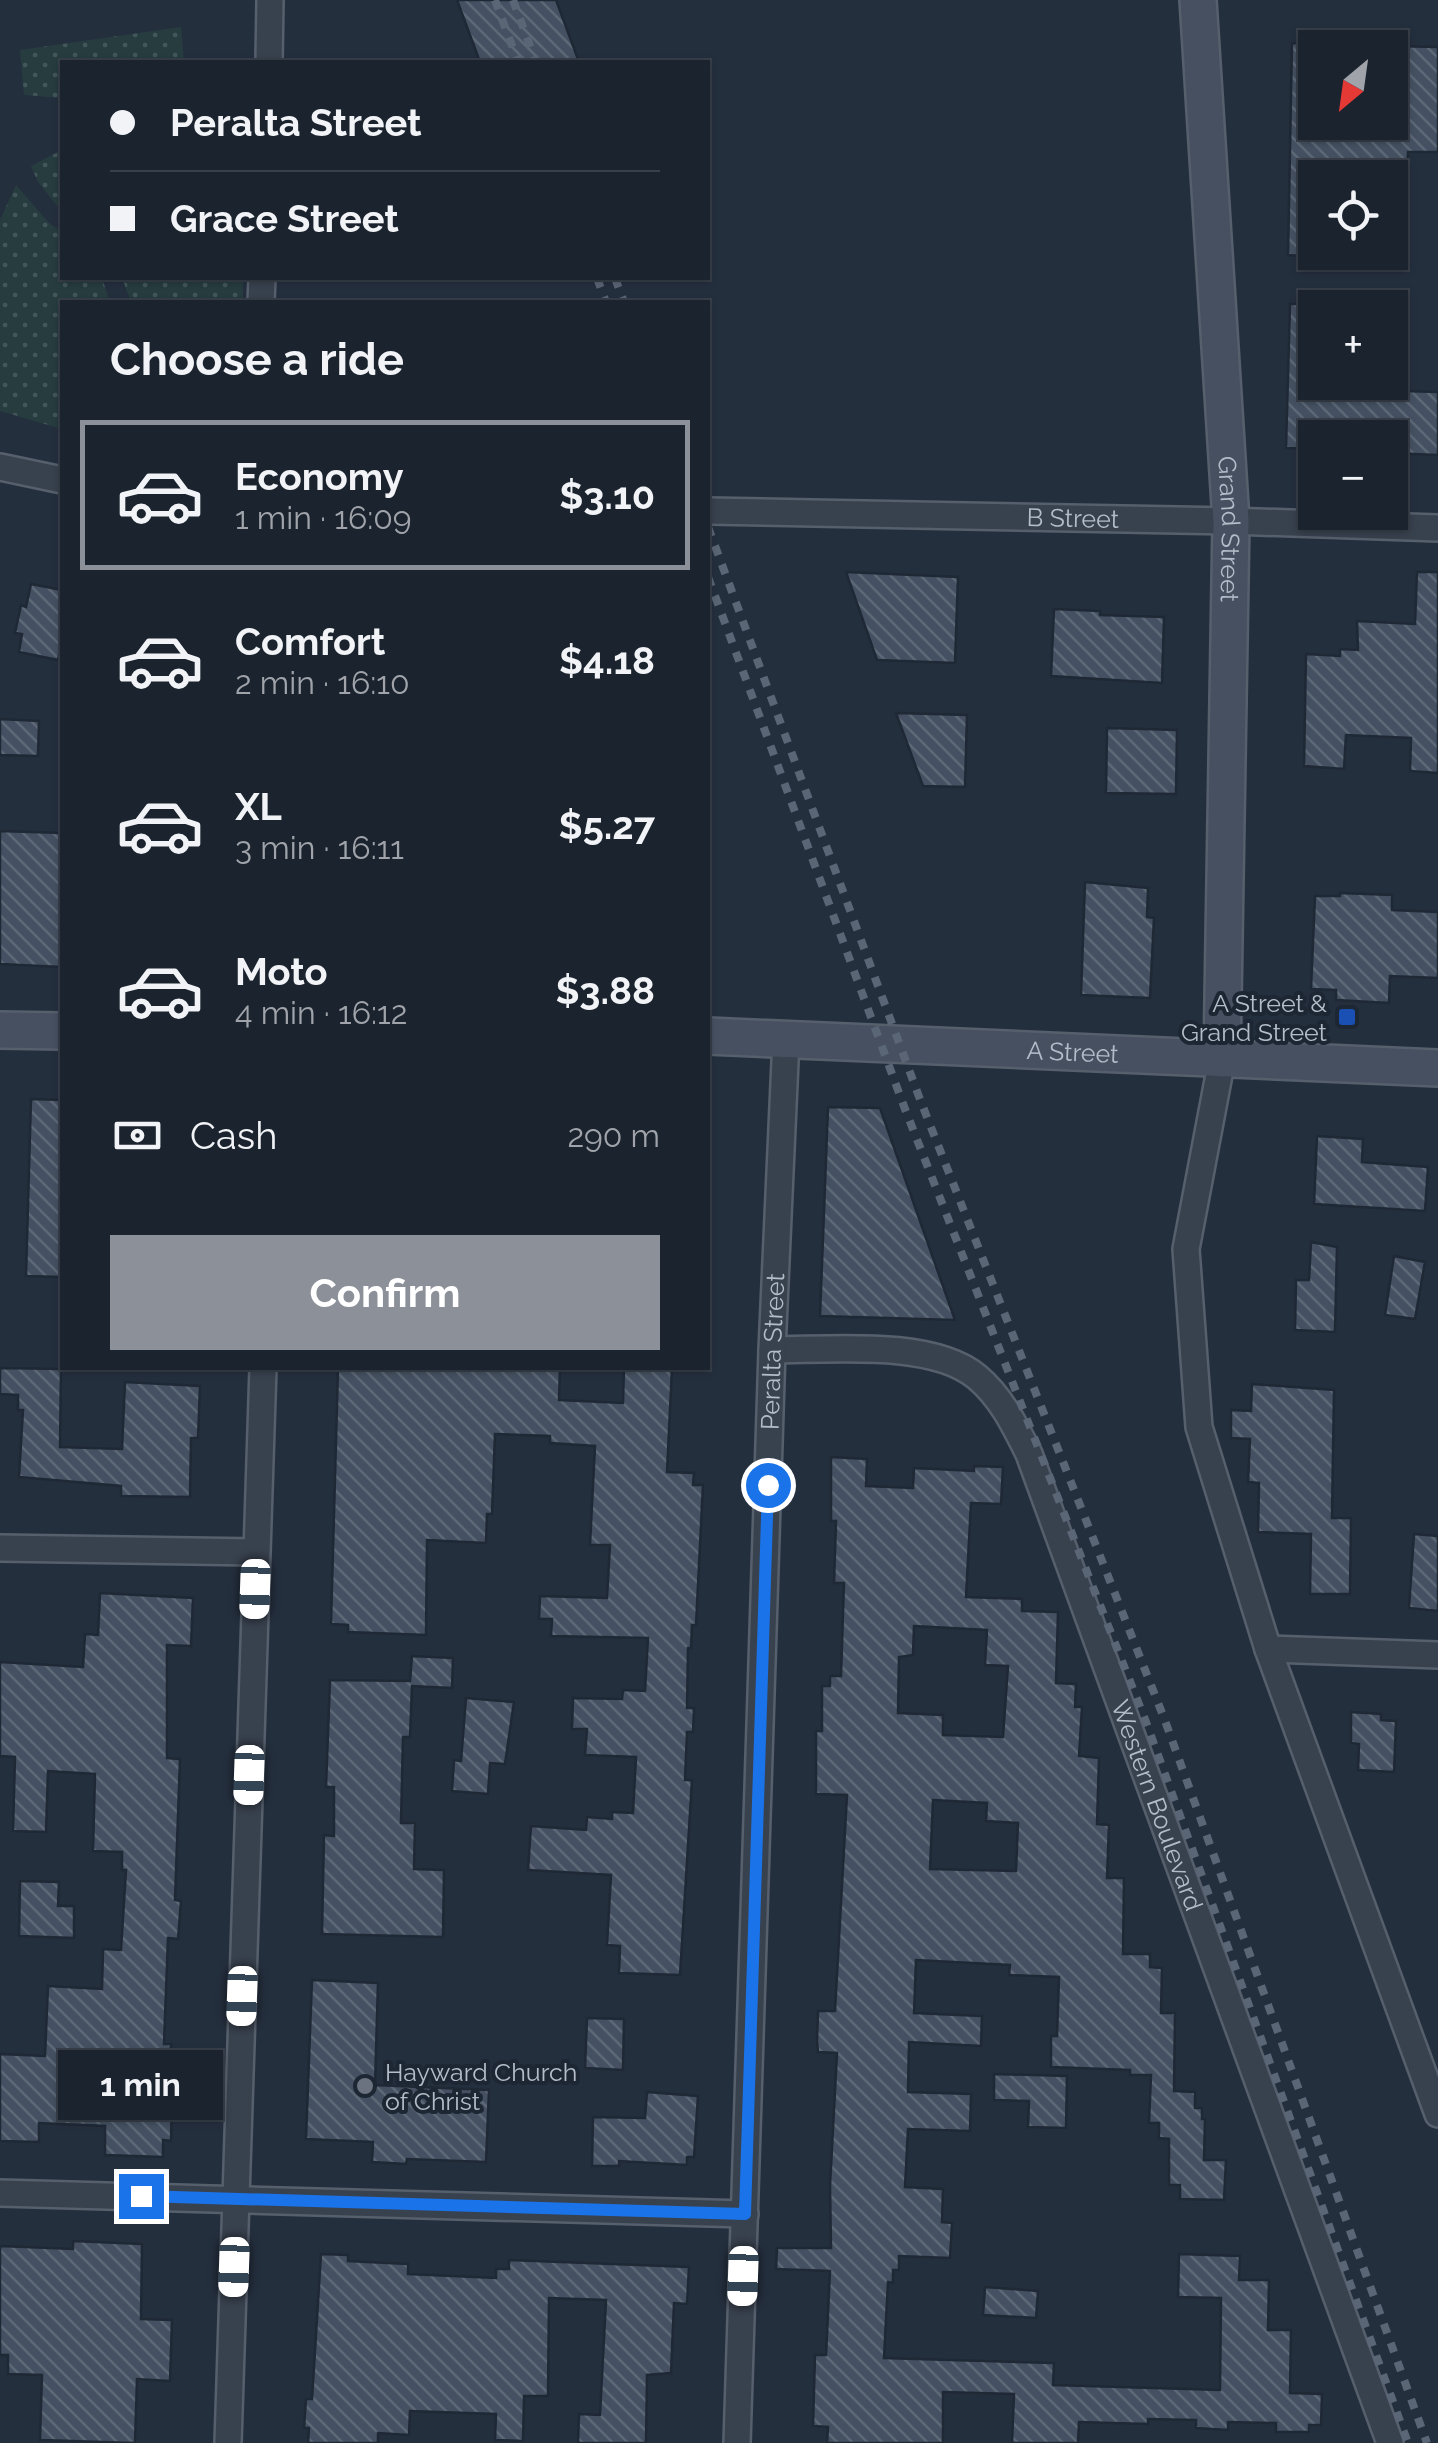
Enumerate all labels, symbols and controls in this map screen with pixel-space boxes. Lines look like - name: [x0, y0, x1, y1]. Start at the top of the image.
- north arrow: [1298, 30, 1408, 140]
- map controls: [1298, 30, 1408, 530]
- text: Peralta Street: [170, 100, 422, 145]
- button: locate: [1298, 160, 1408, 270]
- text: Grace Street: [170, 196, 399, 241]
- button: +: [1298, 290, 1408, 400]
- text: Choose a ride: [110, 333, 404, 386]
- button: −: [1298, 420, 1408, 530]
- icon: car: [115, 450, 205, 540]
- text: Economy: [235, 454, 404, 499]
- street label: Grand Street: [1212, 455, 1246, 603]
- text: $3.10: [559, 473, 655, 518]
- text: 1 min · 16:09: [235, 499, 412, 536]
- street label: B Street: [1026, 502, 1120, 534]
- icon: car: [115, 615, 205, 705]
- text: Comfort: [235, 619, 385, 664]
- text: $4.18: [559, 638, 655, 683]
- text: 2 min · 16:10: [235, 664, 410, 701]
- icon: car: [115, 780, 205, 870]
- text: XL: [235, 784, 282, 829]
- text: $5.27: [559, 803, 655, 848]
- text: 3 min · 16:11: [235, 829, 404, 866]
- icon: car: [115, 945, 205, 1035]
- text: Moto: [235, 949, 328, 994]
- text: $3.88: [555, 968, 655, 1013]
- place label: A Street & Grand Street: [1181, 988, 1328, 1047]
- text: 4 min · 16:12: [235, 994, 407, 1031]
- marker: A Street & Grand Street: [1336, 1006, 1358, 1028]
- street label: A Street: [1026, 1035, 1120, 1069]
- icon: cash: [110, 1108, 165, 1163]
- text: Cash: [190, 1113, 277, 1158]
- text: 290 m: [567, 1117, 660, 1154]
- button: Confirm: [110, 1235, 660, 1350]
- street label: Peralta Street: [754, 1272, 790, 1430]
- route start: [746, 1463, 791, 1508]
- car: [239, 1558, 271, 1620]
- street label: Western Boulevard: [1105, 1696, 1209, 1915]
- car: [233, 1744, 265, 1806]
- car: [226, 1965, 258, 2027]
- callout: 1 min: [58, 2051, 224, 2121]
- place label: Hayward Church of Christ: [385, 2057, 577, 2116]
- text: 1 min: [100, 2066, 181, 2103]
- marker: Hayward Church of Christ: [354, 2075, 376, 2097]
- route end: [119, 2174, 164, 2219]
- car: [218, 2236, 250, 2298]
- car: [727, 2245, 759, 2307]

